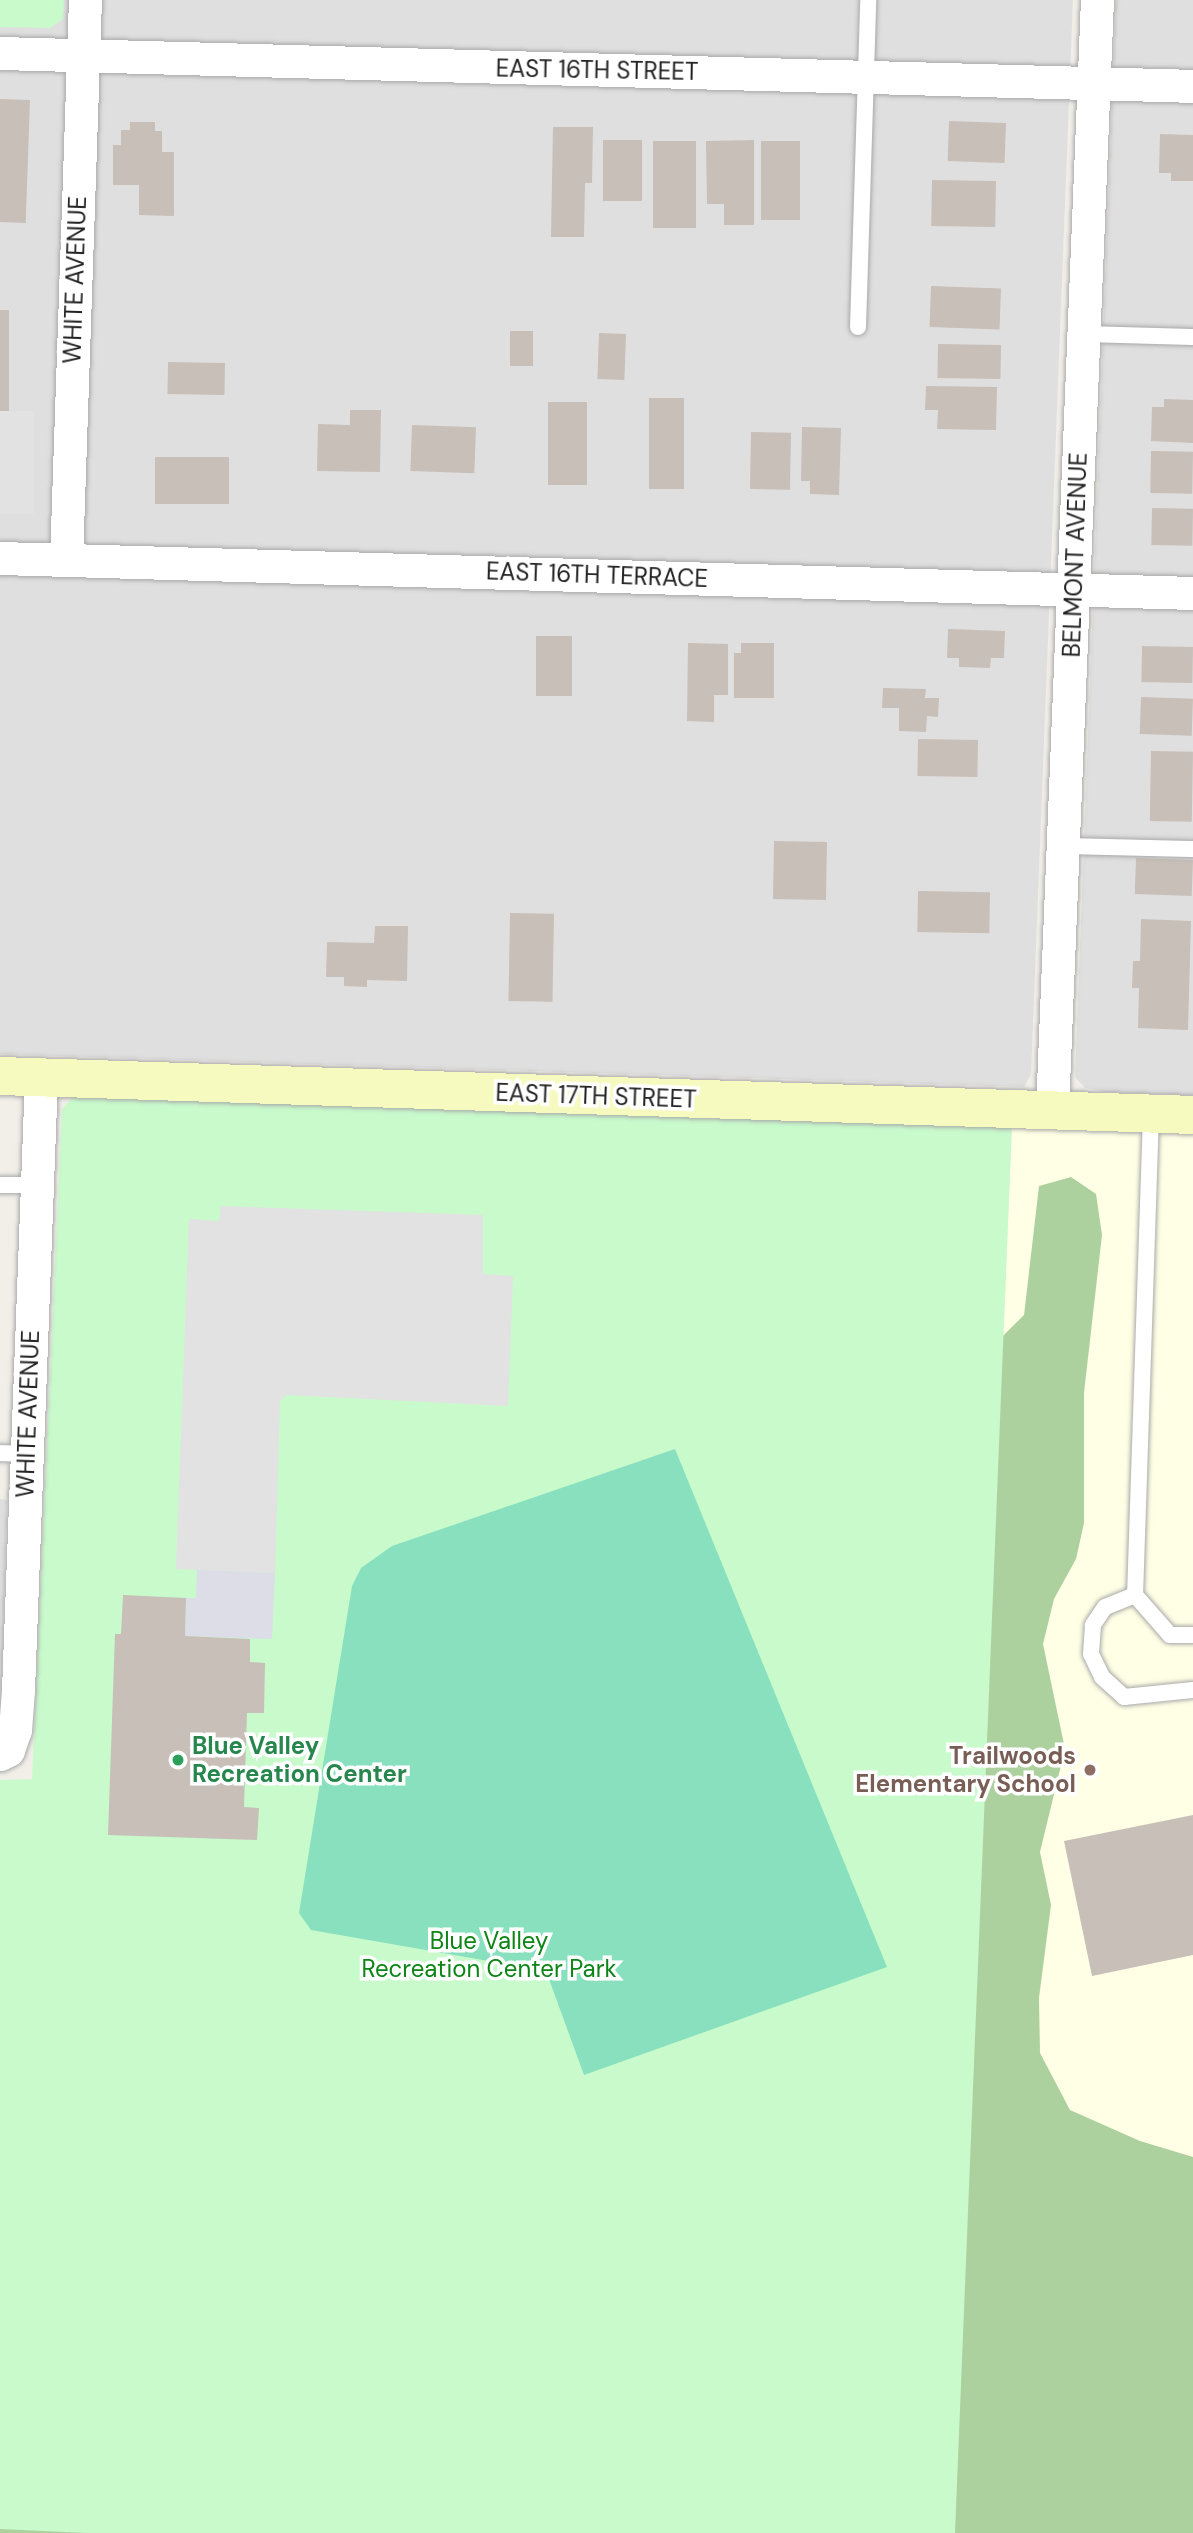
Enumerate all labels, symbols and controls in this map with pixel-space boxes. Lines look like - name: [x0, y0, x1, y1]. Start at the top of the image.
- street label: EAST 16TH STREET: [495, 54, 699, 86]
- street label: WHITE AVENUE: [58, 196, 92, 364]
- street label: BELMONT AVENUE: [1057, 452, 1093, 658]
- street label: EAST 16TH TERRACE: [486, 557, 708, 593]
- street label: EAST 17TH STREET: [495, 1078, 697, 1114]
- street label: WHITE AVENUE: [11, 1330, 45, 1498]
- place label: Blue Valley Recreation Center: [192, 1732, 407, 1788]
- place label: Trailwoods Elementary School: [855, 1742, 1076, 1798]
- marker: Blue Valley Recreation Center: [170, 1752, 186, 1768]
- marker: Trailwoods Elementary School: [1082, 1762, 1098, 1778]
- park label: Blue Valley Recreation Center Park: [361, 1927, 617, 1983]

